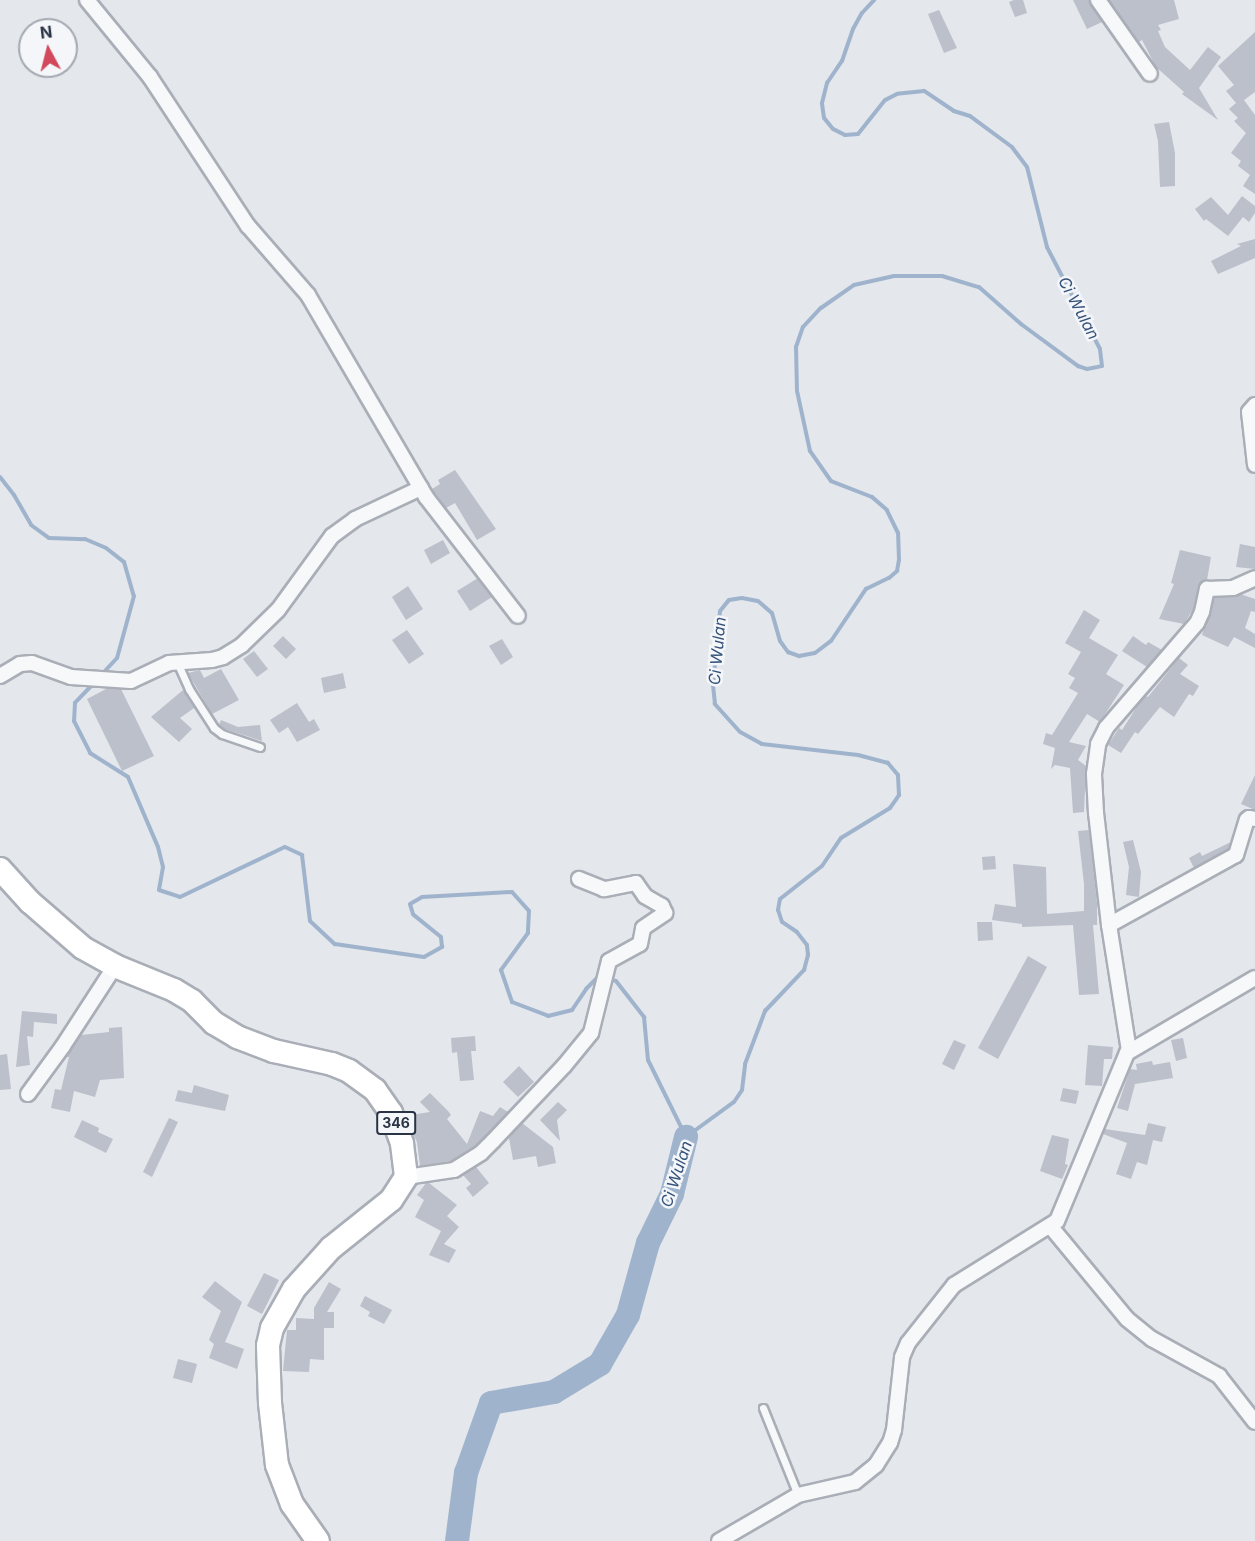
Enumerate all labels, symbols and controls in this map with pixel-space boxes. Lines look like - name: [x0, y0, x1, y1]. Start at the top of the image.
- north arrow: [18, 18, 78, 78]
- text: N: [39, 21, 53, 43]
- water label: Ci Wulan: [1054, 273, 1104, 343]
- water label: Ci Wulan: [704, 616, 730, 686]
- road number: 346: [375, 1112, 417, 1134]
- water label: Ci Wulan: [656, 1138, 696, 1210]

